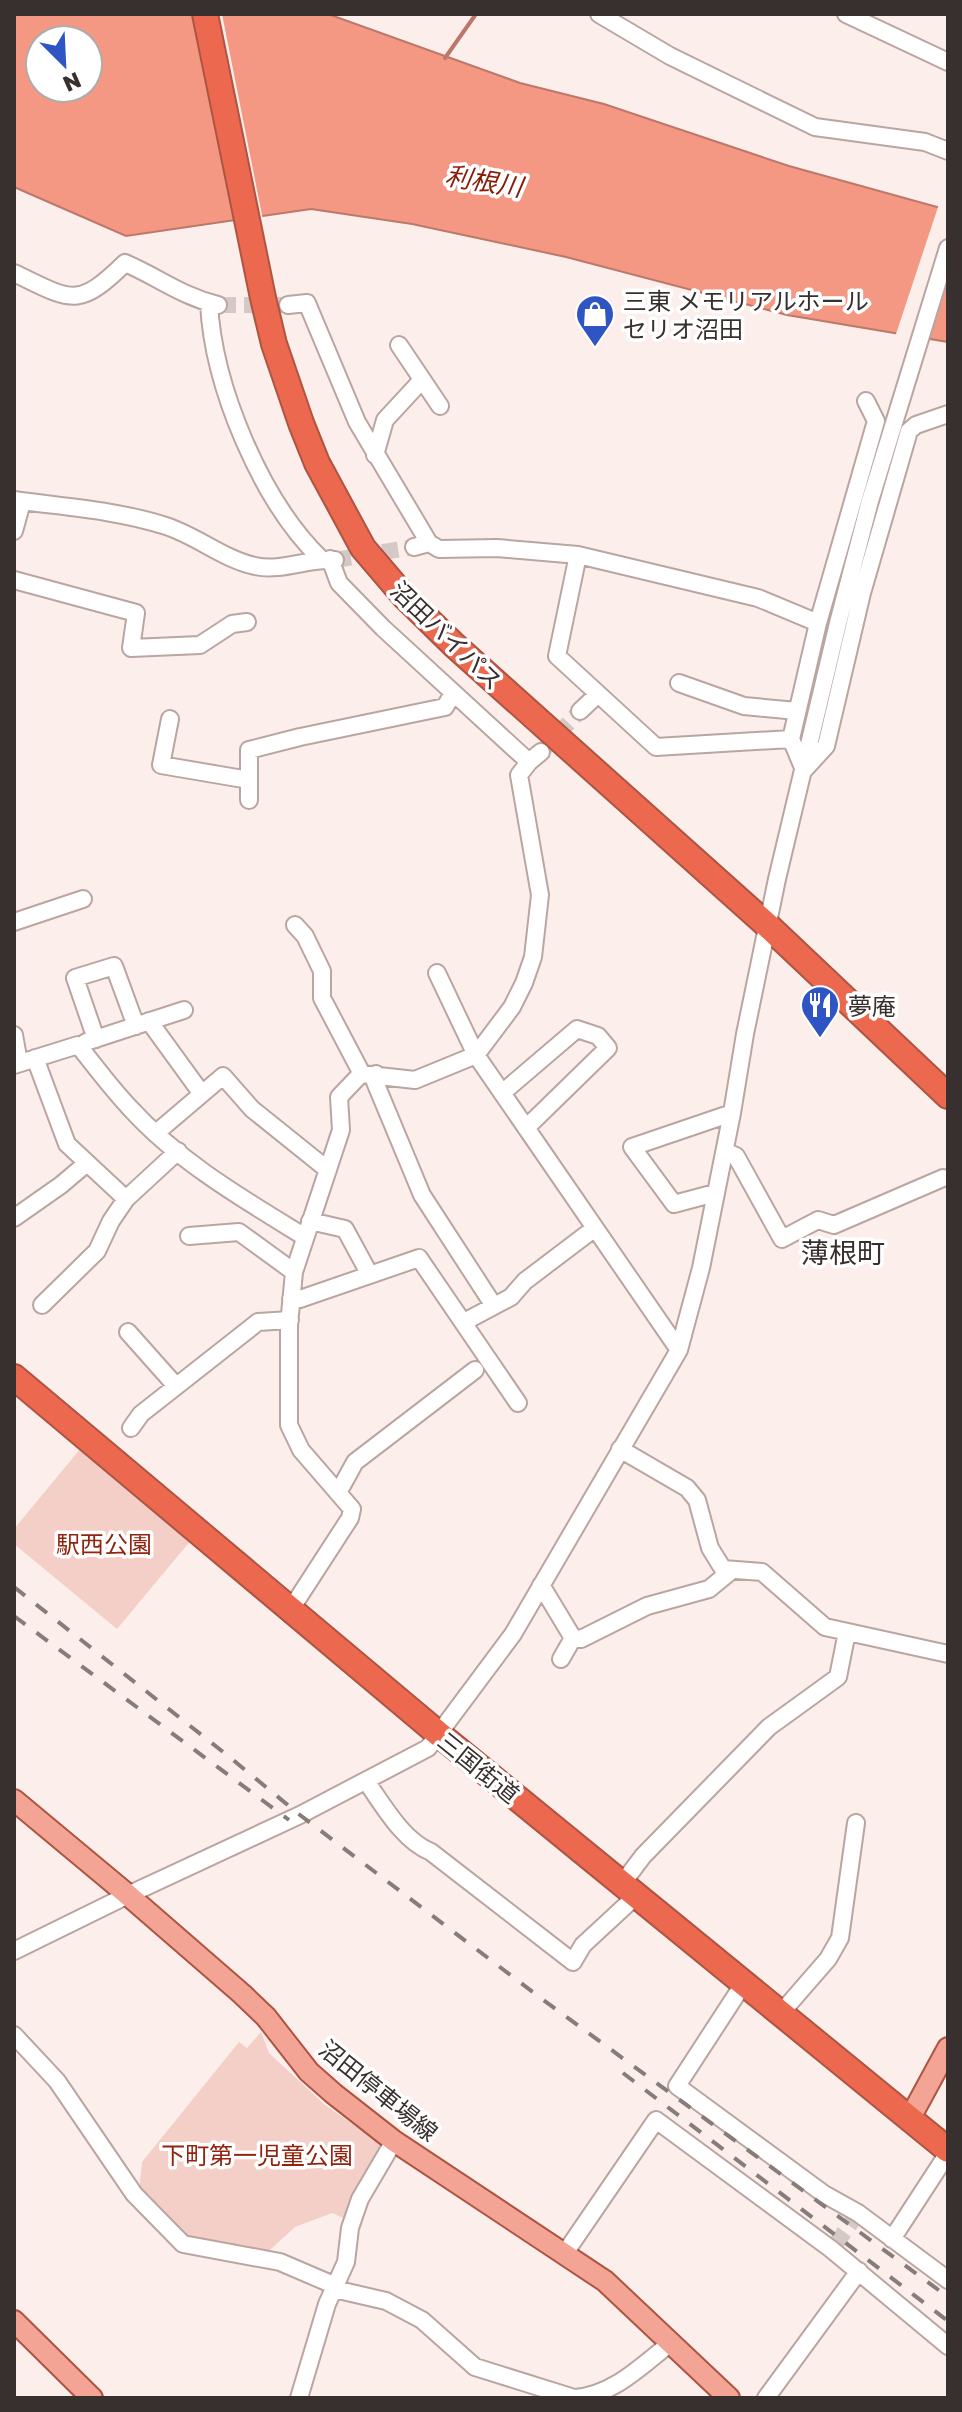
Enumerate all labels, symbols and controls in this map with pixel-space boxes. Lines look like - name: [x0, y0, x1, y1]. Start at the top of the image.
- north arrow: [24, 24, 104, 104]
- text: N: [59, 67, 85, 98]
- water label: 利根川: [443, 160, 528, 203]
- place label: 三東 メモリアルホール セリオ沼田: [623, 286, 869, 343]
- shop icon: 三東 メモリアルホール セリオ沼田: [574, 293, 616, 348]
- street label: 沼田バイパス: [385, 575, 509, 695]
- restaurant icon: 夢庵: [799, 984, 841, 1039]
- place label: 夢庵: [848, 991, 896, 1020]
- district label: 薄根町: [801, 1236, 885, 1269]
- park label: 駅西公園: [56, 1529, 152, 1558]
- street label: 三国街道: [433, 1726, 525, 1808]
- street label: 沼田停車場線: [314, 2033, 444, 2147]
- park label: 下町第一児童公園: [161, 2140, 353, 2169]

